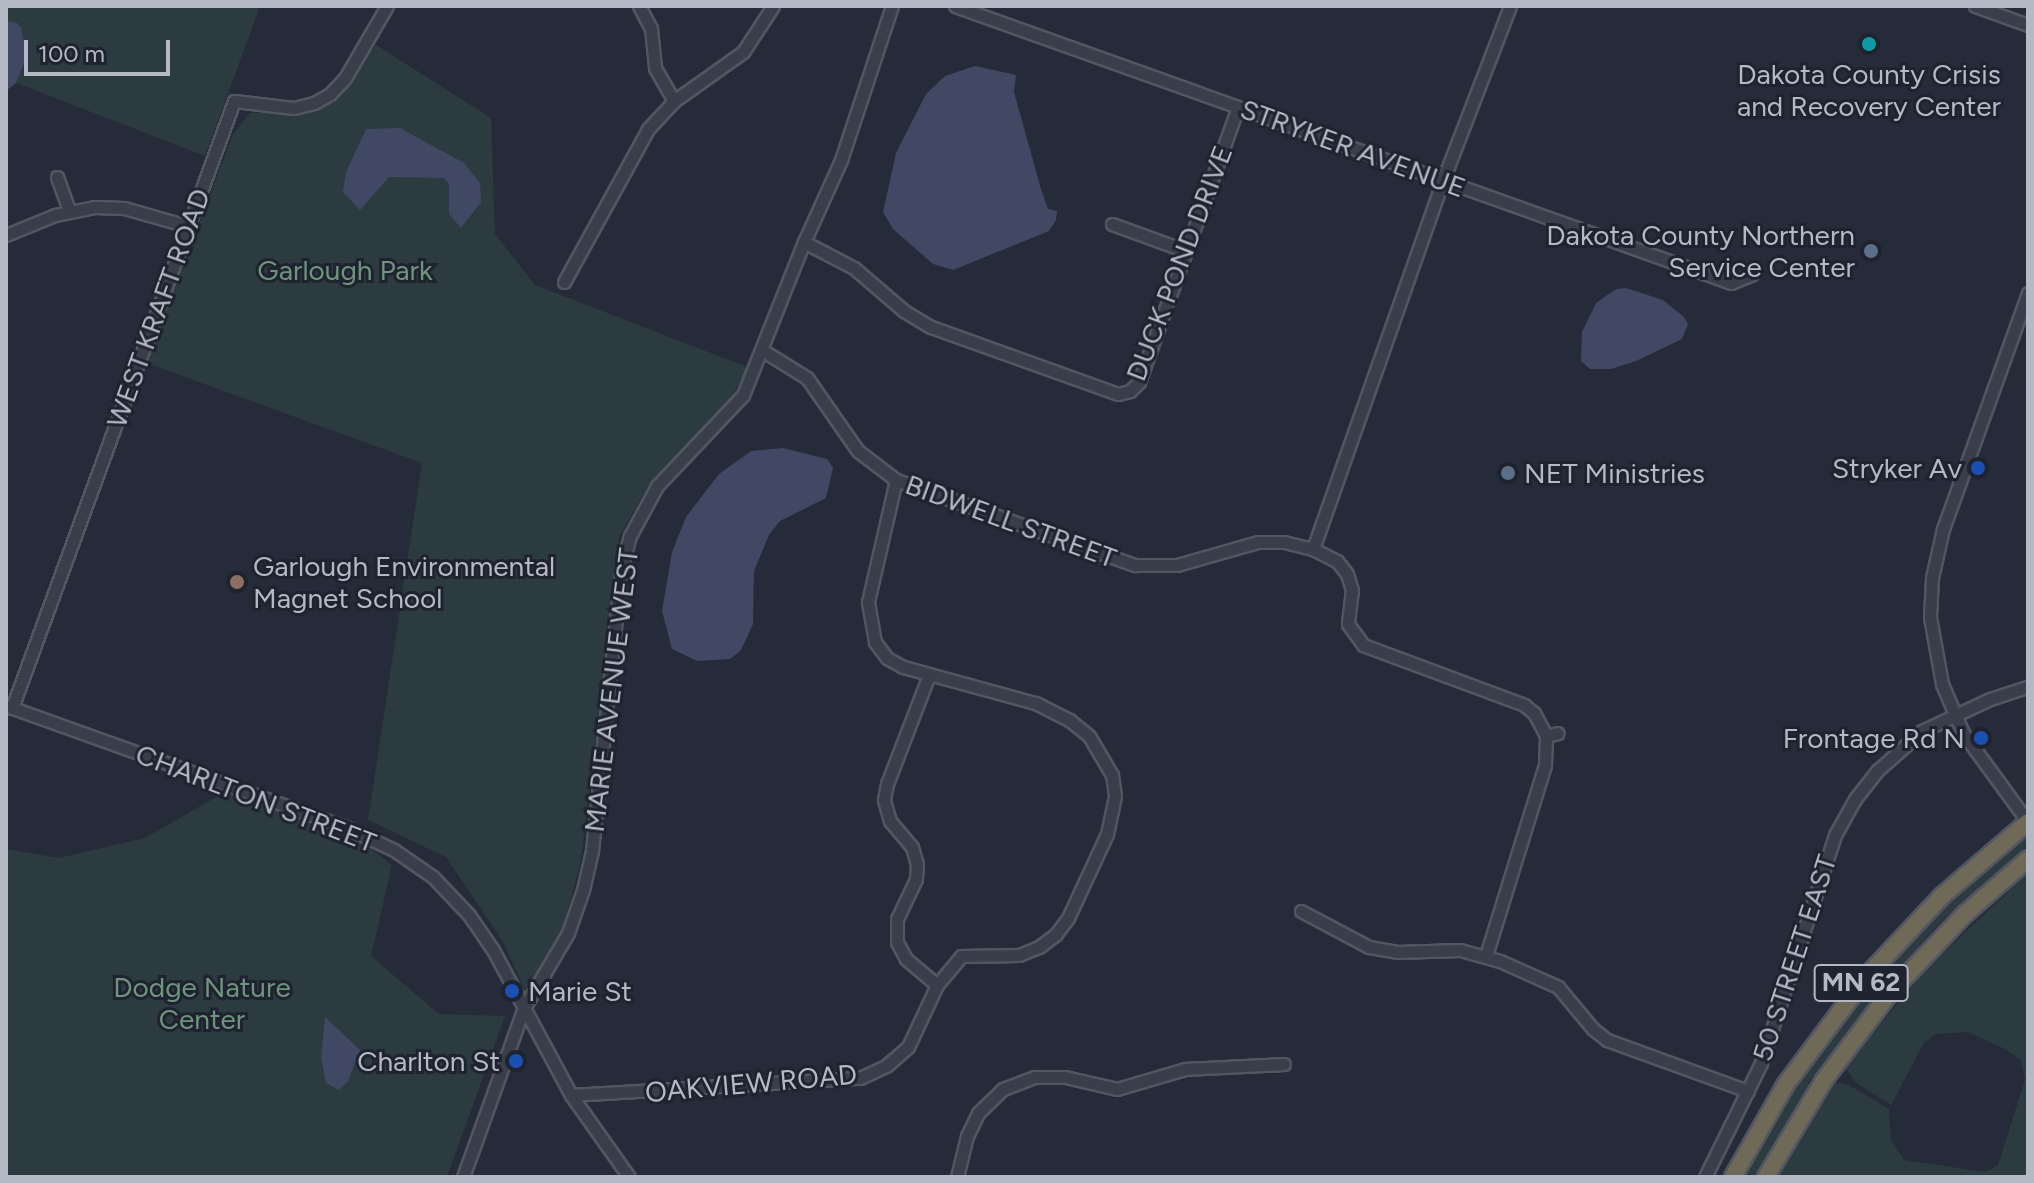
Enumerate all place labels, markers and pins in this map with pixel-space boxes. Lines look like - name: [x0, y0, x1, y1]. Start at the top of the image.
- marker: Dakota County Crisis and Recovery Center: [1860, 35, 1878, 53]
- place label: Dakota County Crisis and Recovery Center: [1737, 57, 2001, 123]
- place label: Dakota County Northern Service Center: [1546, 218, 1855, 284]
- marker: Dakota County Northern Service Center: [1862, 242, 1880, 260]
- place label: Stryker Av: [1832, 451, 1962, 485]
- place label: NET Ministries: [1524, 456, 1705, 490]
- marker: Stryker Av: [1969, 459, 1987, 477]
- marker: NET Ministries: [1499, 464, 1517, 482]
- place label: Garlough Environmental Magnet School: [253, 549, 555, 615]
- marker: Garlough Environmental Magnet School: [228, 573, 246, 591]
- place label: Frontage Rd N: [1783, 721, 1965, 755]
- marker: Frontage Rd N: [1972, 729, 1990, 747]
- place label: Marie St: [528, 974, 632, 1008]
- marker: Marie St: [503, 982, 521, 1000]
- place label: Charlton St: [357, 1044, 500, 1078]
- marker: Charlton St: [507, 1052, 525, 1070]

